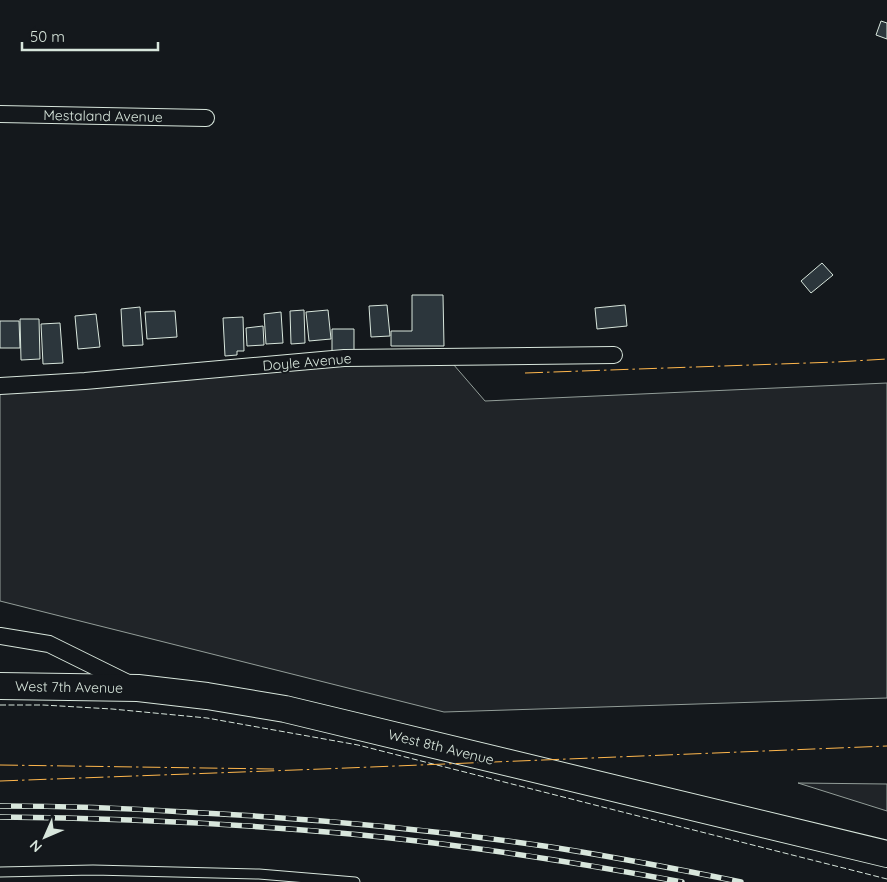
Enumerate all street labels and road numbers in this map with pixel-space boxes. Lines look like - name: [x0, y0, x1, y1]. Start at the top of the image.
- street label: Mestaland Avenue: [43, 106, 163, 126]
- street label: Doyle Avenue: [262, 349, 352, 375]
- street label: West 7th Avenue: [15, 677, 123, 697]
- street label: West 8th Avenue: [386, 725, 496, 769]

